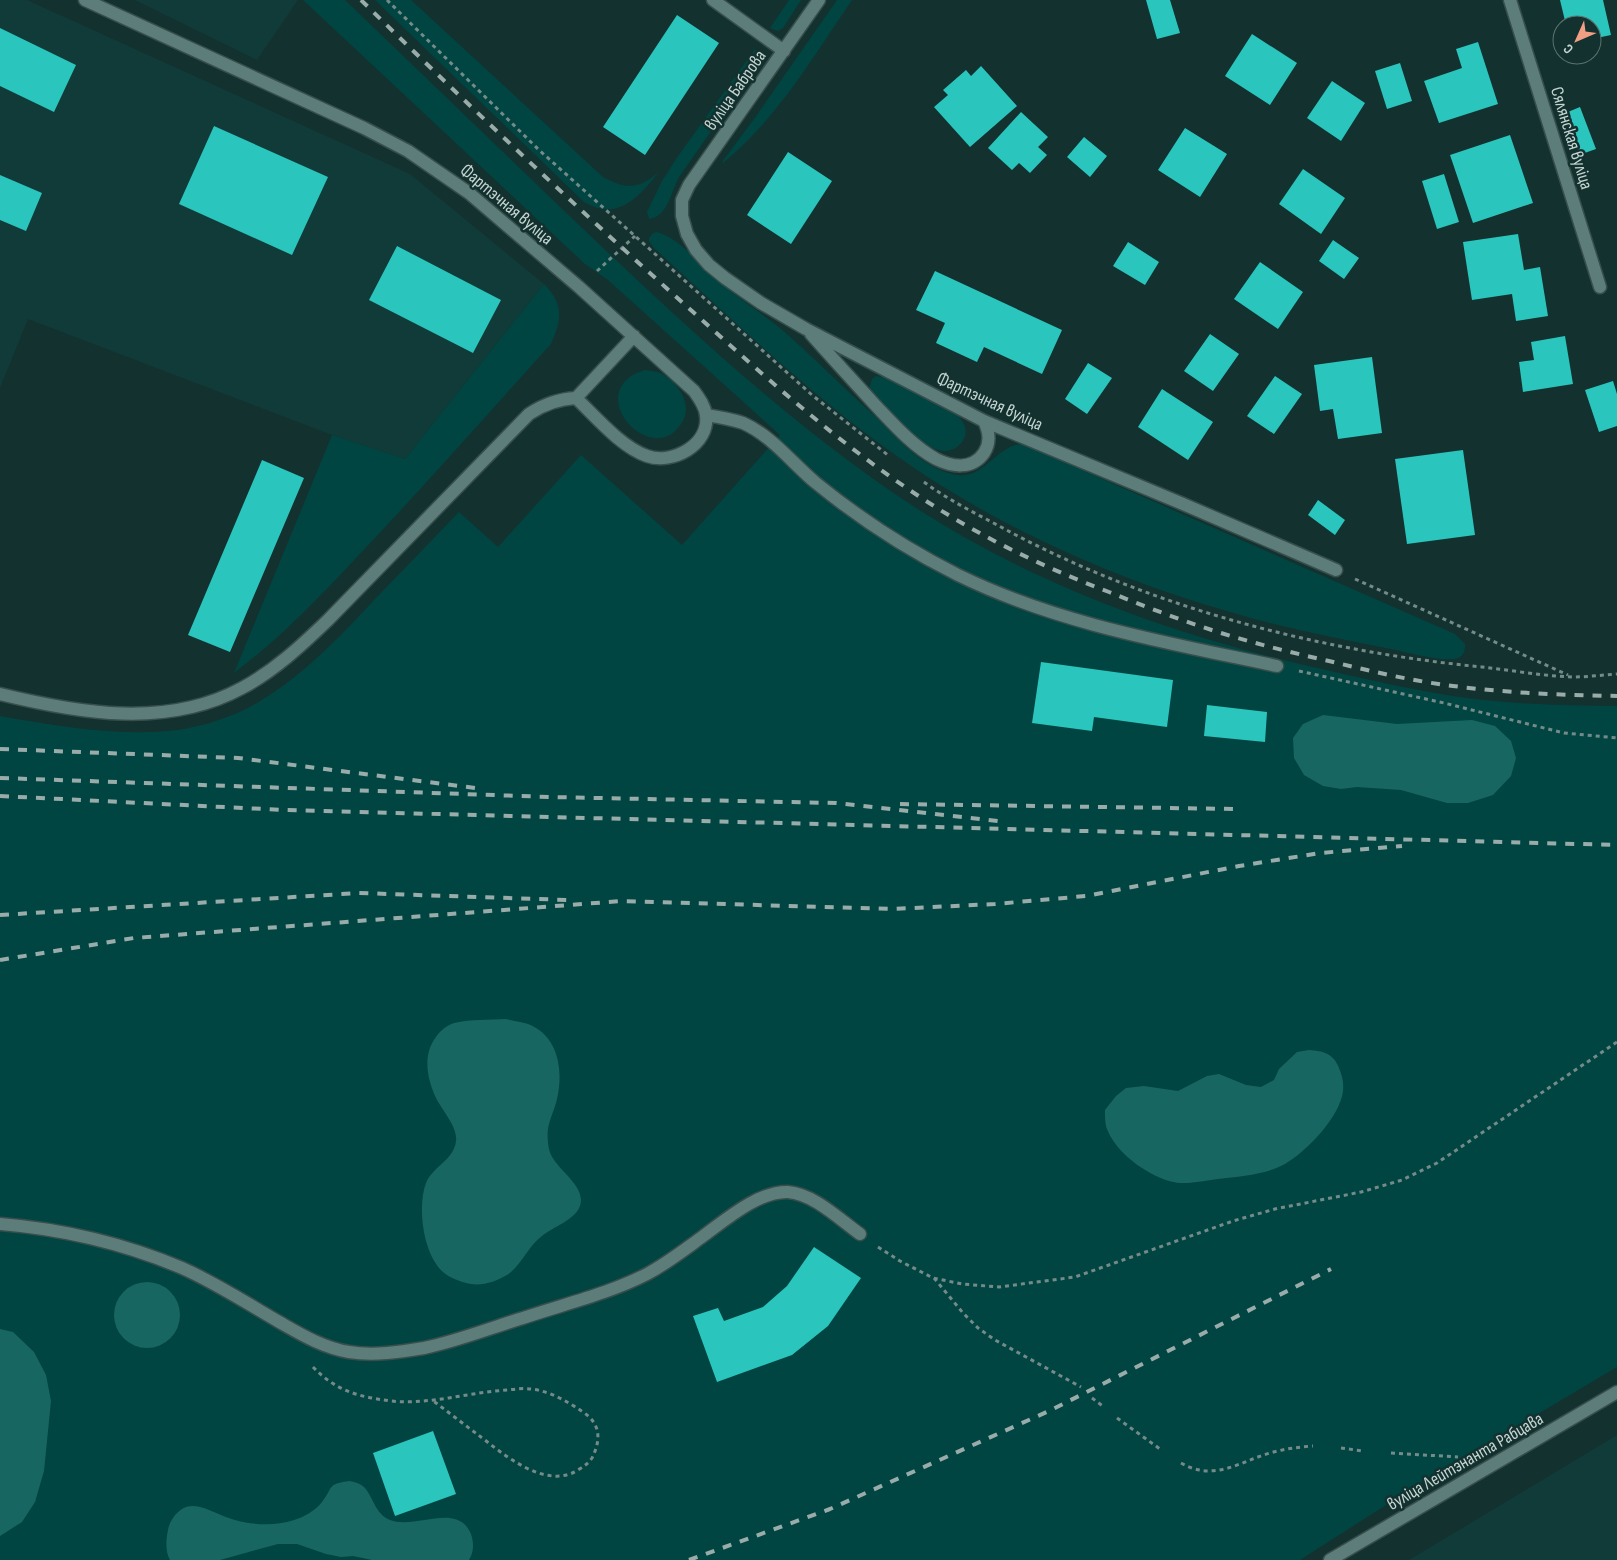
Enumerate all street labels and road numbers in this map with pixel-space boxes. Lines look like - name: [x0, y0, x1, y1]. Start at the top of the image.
- street label: вуліца Баброва: [700, 46, 771, 134]
- street label: Сялянская вуліца: [1546, 84, 1597, 192]
- street label: Фартэчная вуліца: [456, 160, 557, 249]
- street label: Фартэчная вуліца: [933, 368, 1046, 435]
- street label: вуліца Лейтэнанта Рабцава: [1383, 1408, 1547, 1515]

